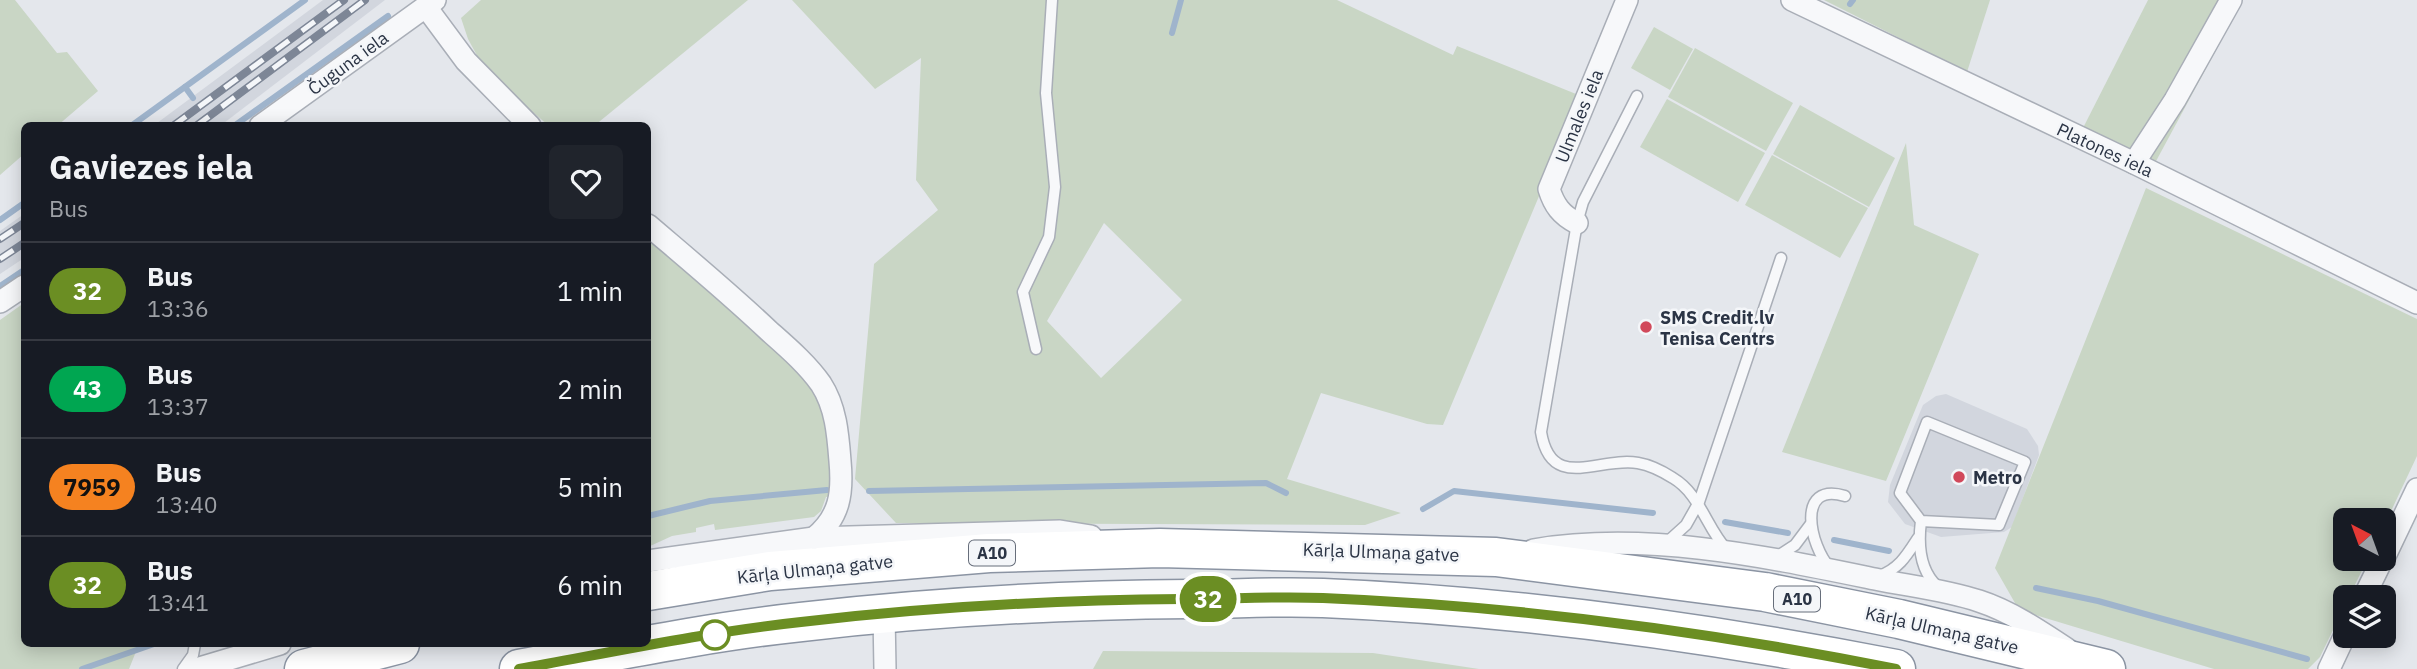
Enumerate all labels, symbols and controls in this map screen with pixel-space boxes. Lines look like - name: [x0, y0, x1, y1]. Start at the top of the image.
- street label: Čuguna iela: [303, 25, 393, 100]
- street label: Ulmales iela: [1550, 65, 1608, 166]
- street label: Platones iela: [2053, 118, 2157, 183]
- text: Gaviezes iela: [49, 145, 253, 188]
- button: heart: [549, 145, 623, 219]
- text: Bus: [49, 193, 88, 223]
- text: Bus: [147, 259, 193, 293]
- text: 1 min: [557, 274, 623, 308]
- text: 32: [73, 275, 102, 307]
- text: 13:36: [147, 293, 209, 323]
- place label: SMS Credit.lv Tenisa Centrs: [1660, 306, 1775, 350]
- marker: SMS Credit.lv Tenisa Centrs: [1638, 319, 1654, 335]
- text: Bus: [147, 357, 193, 391]
- text: 2 min: [557, 372, 623, 406]
- text: 43: [73, 373, 102, 405]
- text: 13:37: [147, 391, 209, 421]
- text: Bus: [156, 455, 202, 489]
- place label: Metro: [1973, 466, 2022, 489]
- marker: Metro: [1951, 469, 1967, 485]
- text: 5 min: [557, 470, 623, 504]
- text: 7959: [63, 471, 121, 503]
- text: 13:40: [156, 489, 218, 519]
- north arrow: [2333, 508, 2396, 570]
- map controls: [2333, 508, 2396, 648]
- street label: Kārļa Ulmaņa gatve: [1302, 538, 1460, 566]
- road number: A10: [969, 540, 1015, 566]
- street label: Kārļa Ulmaņa gatve: [736, 549, 894, 589]
- text: Bus: [147, 553, 193, 587]
- text: 6 min: [557, 568, 623, 602]
- text: 32: [73, 569, 102, 601]
- line badge: 32: [1176, 576, 1240, 622]
- text: 32: [1194, 583, 1222, 615]
- button: layers: [2333, 585, 2396, 648]
- road number: A10: [1774, 586, 1820, 612]
- text: 13:41: [147, 587, 209, 617]
- street label: Kārļa Ulmaņa gatve: [1863, 601, 2021, 659]
- unlabelled marker: [700, 620, 730, 650]

